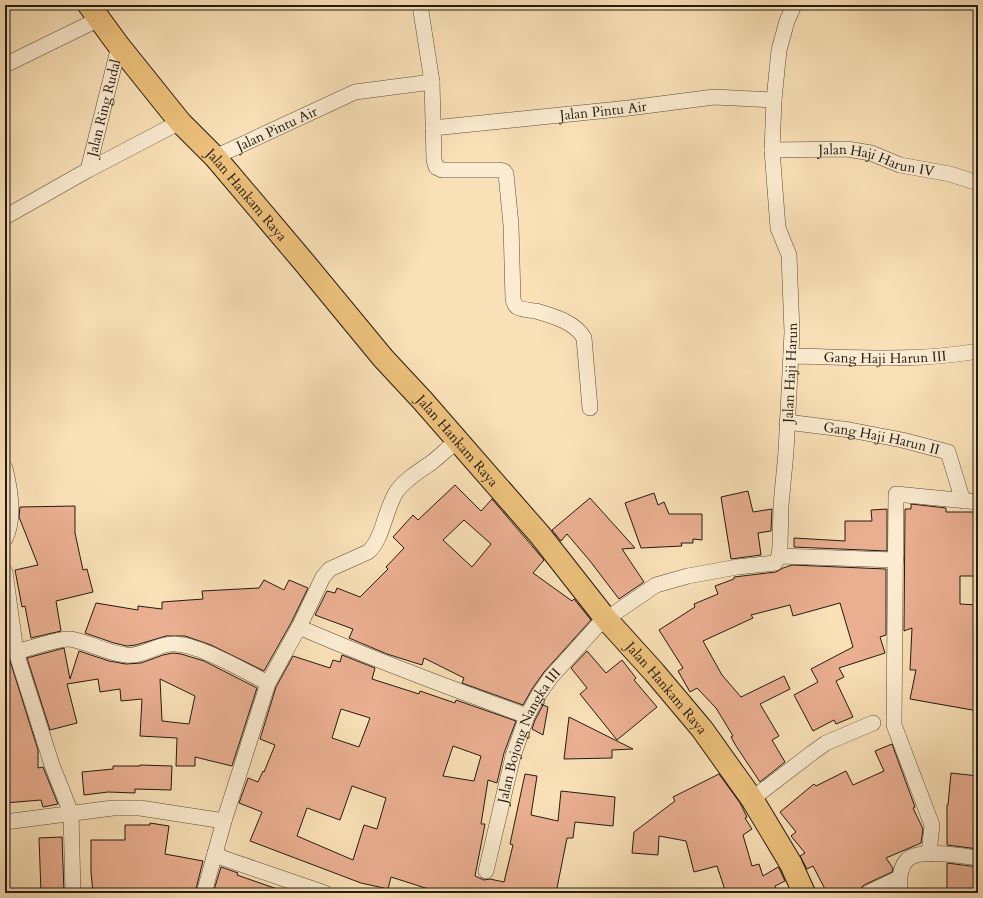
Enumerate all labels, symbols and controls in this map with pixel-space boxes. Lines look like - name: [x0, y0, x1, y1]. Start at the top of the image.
- street label: Jalan Ring Rudal: [82, 57, 125, 161]
- street label: Jalan Pintu Air: [557, 96, 649, 125]
- street label: Jalan Pintu Air: [231, 101, 321, 156]
- street label: Jalan Haji Harun IV: [816, 140, 937, 181]
- street label: Jalan Hankam Raya: [201, 143, 292, 245]
- street label: Jalan Haji Harun: [778, 322, 802, 425]
- street label: Gang Haji Harun III: [823, 346, 947, 368]
- street label: Jalan Hankam Raya: [411, 389, 503, 491]
- street label: Gang Haji Harun II: [822, 417, 942, 459]
- street label: Jalan Hankam Raya: [620, 636, 712, 738]
- street label: Jalan Bojong Nangka III: [492, 663, 565, 807]

